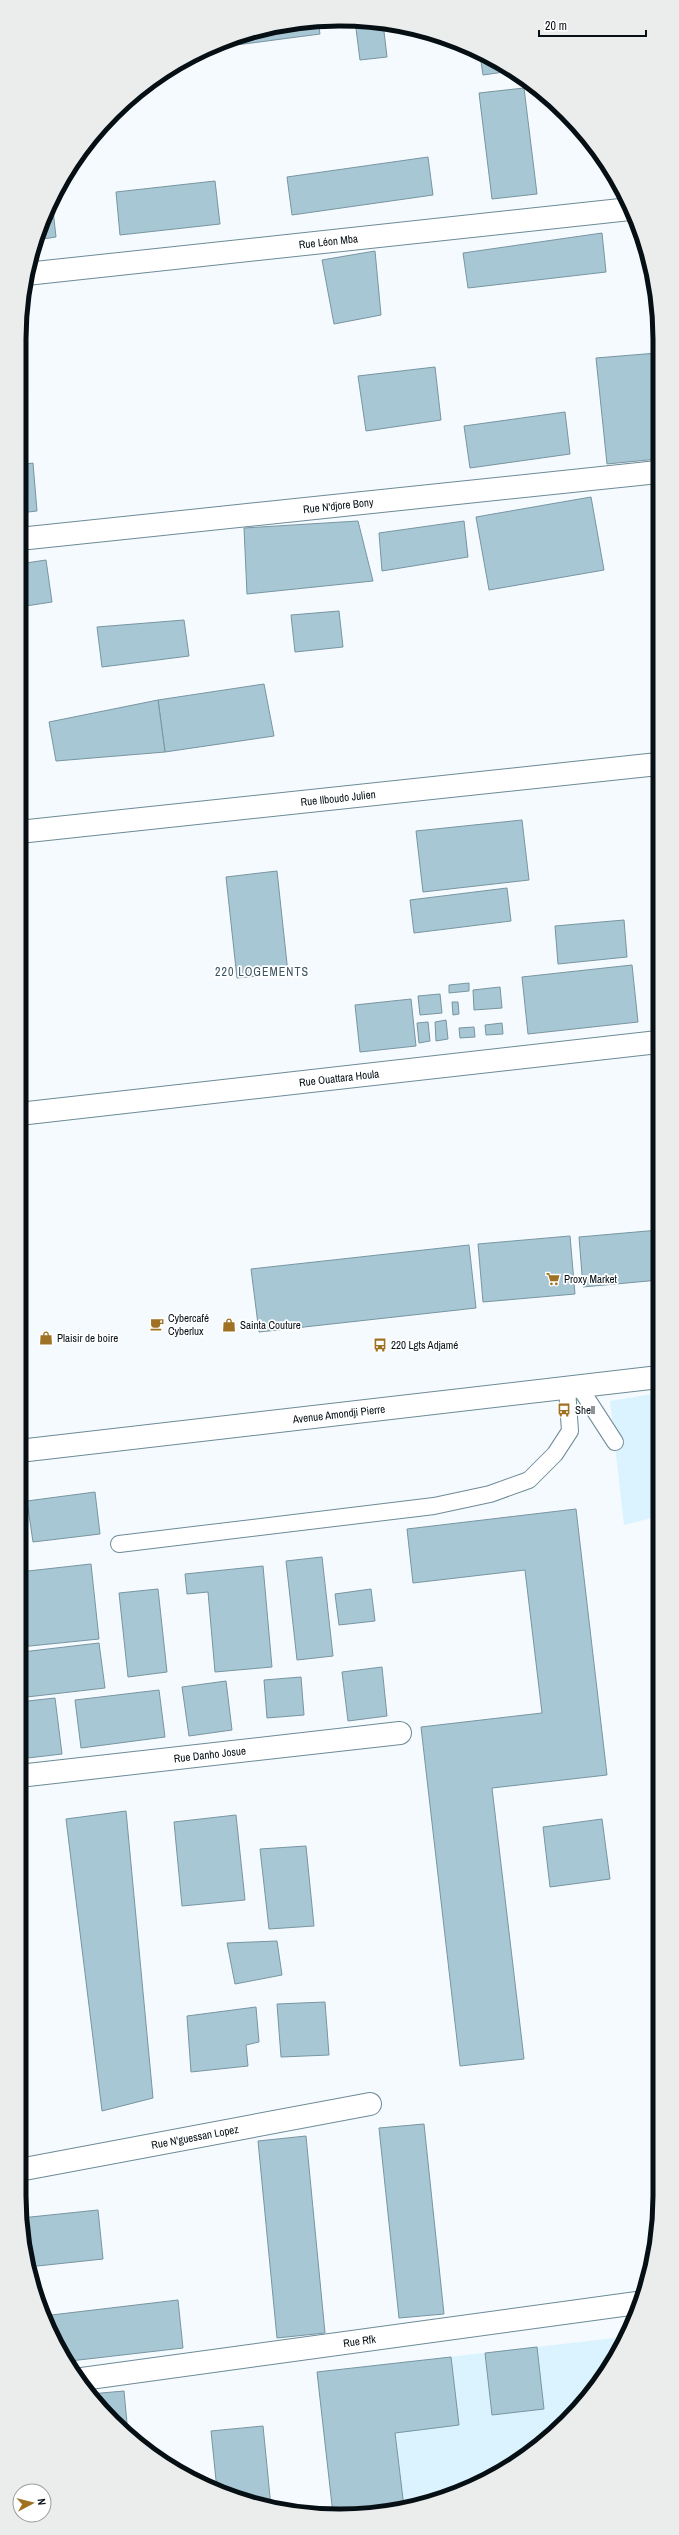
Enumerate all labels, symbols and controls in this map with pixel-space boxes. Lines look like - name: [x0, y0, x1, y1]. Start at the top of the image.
- scale bar: [539, 12, 646, 38]
- text: 20 m: [545, 18, 567, 34]
- street label: Rue Léon Mba: [298, 231, 358, 252]
- street label: Rue N'djore Bony: [302, 495, 375, 516]
- street label: Rue Ilboudo Julien: [300, 787, 376, 809]
- district label: 220 LOGEMENTS: [215, 964, 309, 980]
- street label: Rue Ouattara Houla: [298, 1066, 380, 1089]
- supermarket icon: Proxy Market: [545, 1271, 561, 1287]
- place label: Proxy Market: [564, 1272, 618, 1286]
- place label: Cybercafé Cyberlux: [168, 1311, 209, 1338]
- cafe icon: Cybercafé Cyberlux: [149, 1316, 165, 1332]
- shop icon: Sainta Couture: [221, 1317, 237, 1333]
- place label: Sainta Couture: [240, 1318, 301, 1332]
- shop icon: Plaisir de boire: [38, 1330, 54, 1346]
- place label: Plaisir de boire: [57, 1331, 118, 1345]
- bus stop icon: 220 Lgts Adjamé: [372, 1337, 388, 1353]
- place label: 220 Lgts Adjamé: [391, 1338, 458, 1352]
- street label: Avenue Amondji Pierre: [291, 1402, 386, 1426]
- bus stop icon: Shell: [556, 1402, 572, 1418]
- place label: Shell: [575, 1403, 595, 1417]
- street label: Rue Danho Josue: [173, 1743, 247, 1765]
- street label: Rue N'guessan Lopez: [150, 2122, 240, 2152]
- street label: Rue Rfk: [342, 2332, 377, 2350]
- north arrow: [12, 2483, 52, 2523]
- text: N: [35, 2498, 49, 2506]

